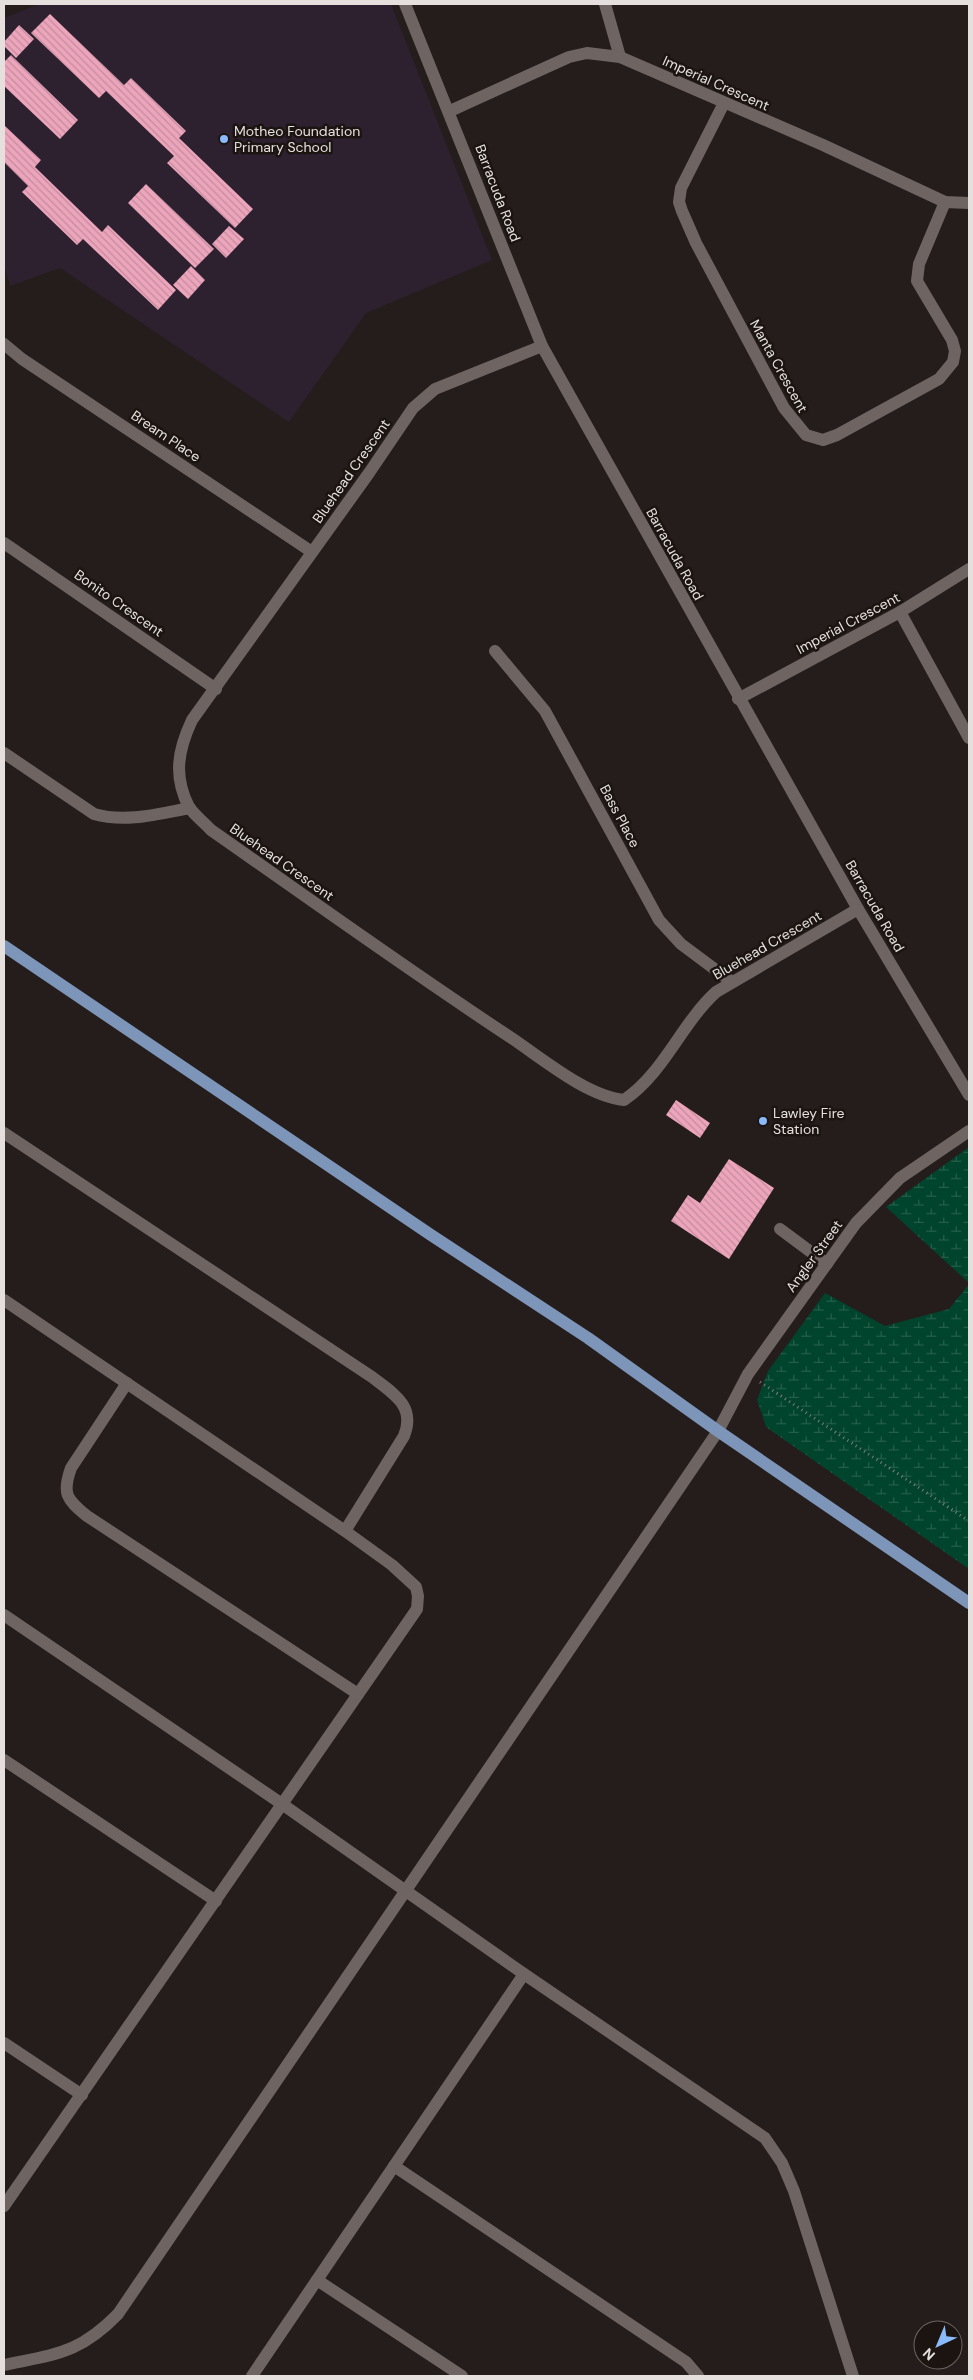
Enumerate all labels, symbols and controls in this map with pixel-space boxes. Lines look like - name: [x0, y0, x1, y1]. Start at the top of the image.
- street label: Imperial Crescent: [660, 51, 772, 115]
- place label: Motheo Foundation Primary School: [234, 122, 360, 156]
- marker: Motheo Foundation Primary School: [218, 133, 230, 145]
- street label: Barracuda Road: [471, 142, 525, 244]
- street label: Manta Crescent: [746, 316, 812, 416]
- street label: Bream Place: [128, 406, 204, 466]
- street label: Bluehead Crescent: [308, 415, 394, 527]
- street label: Barracuda Road: [642, 505, 708, 603]
- street label: Bonito Crescent: [71, 566, 167, 640]
- street label: Imperial Crescent: [793, 588, 903, 658]
- street label: Bass Place: [596, 781, 644, 851]
- street label: Bluehead Crescent: [226, 819, 338, 905]
- street label: Barracuda Road: [842, 857, 908, 955]
- street label: Bluehead Crescent: [709, 906, 825, 984]
- place label: Lawley Fire Station: [773, 1104, 845, 1138]
- marker: Lawley Fire Station: [757, 1115, 769, 1127]
- street label: Angler Street: [782, 1216, 846, 1296]
- north arrow: [913, 2320, 963, 2370]
- text: N: [919, 2344, 939, 2364]

